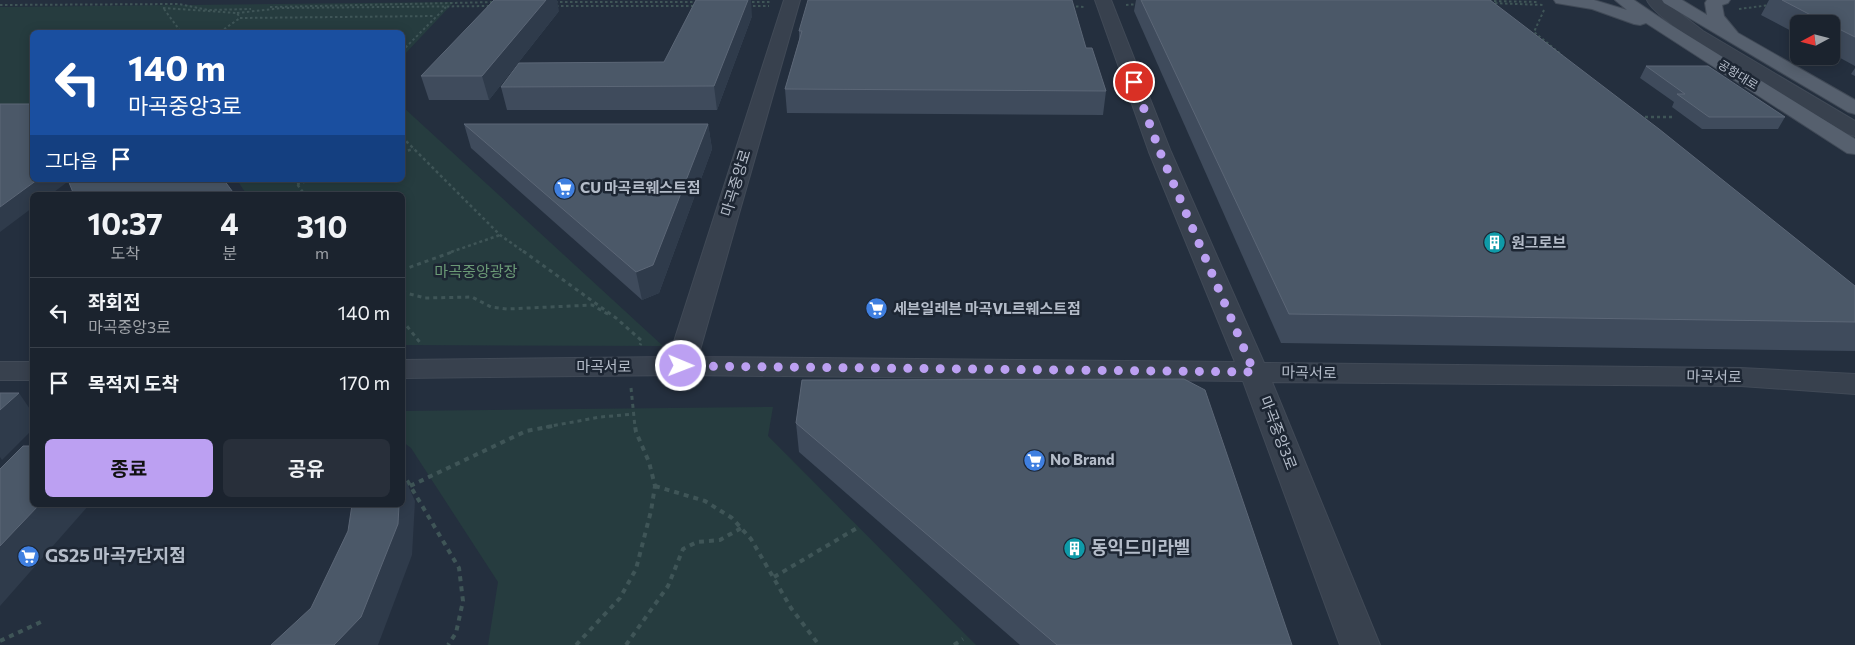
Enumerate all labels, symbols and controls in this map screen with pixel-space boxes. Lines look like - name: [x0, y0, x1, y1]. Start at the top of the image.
- north arrow: [1790, 15, 1840, 65]
- map controls: [1790, 15, 1840, 65]
- text: 140 m: [128, 45, 226, 88]
- icon: left: [45, 50, 110, 115]
- street label: 공항대로: [1716, 57, 1761, 92]
- pin: [1113, 61, 1155, 103]
- icon: arrive: [1120, 68, 1148, 96]
- text: 마곡중앙3로: [128, 92, 242, 119]
- icon: arrive: [107, 145, 135, 173]
- street label: 마곡중앙로: [716, 147, 754, 218]
- text: 그다음: [45, 149, 97, 172]
- supermarket icon: CU 마곡르웨스트점: [552, 176, 576, 200]
- place label: CU 마곡르웨스트점: [580, 178, 701, 196]
- text: 10:37: [88, 204, 163, 241]
- text: 4: [220, 204, 239, 241]
- text: 310: [296, 207, 347, 244]
- building icon: 원그로브: [1483, 231, 1507, 255]
- place label: 원그로브: [1511, 233, 1566, 251]
- text: 도착: [110, 243, 140, 262]
- text: 분: [222, 243, 237, 262]
- text: m: [315, 243, 329, 262]
- park label: 마곡중앙광장: [435, 262, 518, 280]
- text: 좌회전: [88, 290, 140, 313]
- supermarket icon: 세븐일레븐 마곡VL르웨스트점: [865, 297, 889, 321]
- icon: left: [45, 299, 73, 327]
- place label: 세븐일레븐 마곡VL르웨스트점: [893, 299, 1081, 317]
- text: 140 m: [338, 301, 390, 324]
- text: 마곡중앙3로: [88, 317, 171, 336]
- position arrow: [654, 339, 706, 391]
- street label: 마곡서로: [576, 357, 632, 375]
- street label: 마곡서로: [1281, 363, 1337, 381]
- street label: 마곡서로: [1686, 367, 1742, 385]
- icon: arrive: [45, 369, 73, 397]
- text: 170 m: [339, 371, 390, 394]
- text: 목적지 도착: [88, 372, 179, 395]
- street label: 마곡중앙3로: [1257, 393, 1301, 472]
- button: 종료: [45, 439, 213, 497]
- button: 공유: [223, 439, 390, 497]
- supermarket icon: No Brand: [1022, 448, 1046, 472]
- place label: No Brand: [1050, 450, 1114, 468]
- building icon: 동익드미라벨: [1063, 536, 1087, 560]
- place label: 동익드미라벨: [1091, 536, 1190, 558]
- supermarket icon: GS25 마곡7단지점: [17, 544, 41, 568]
- place label: GS25 마곡7단지점: [45, 544, 186, 566]

